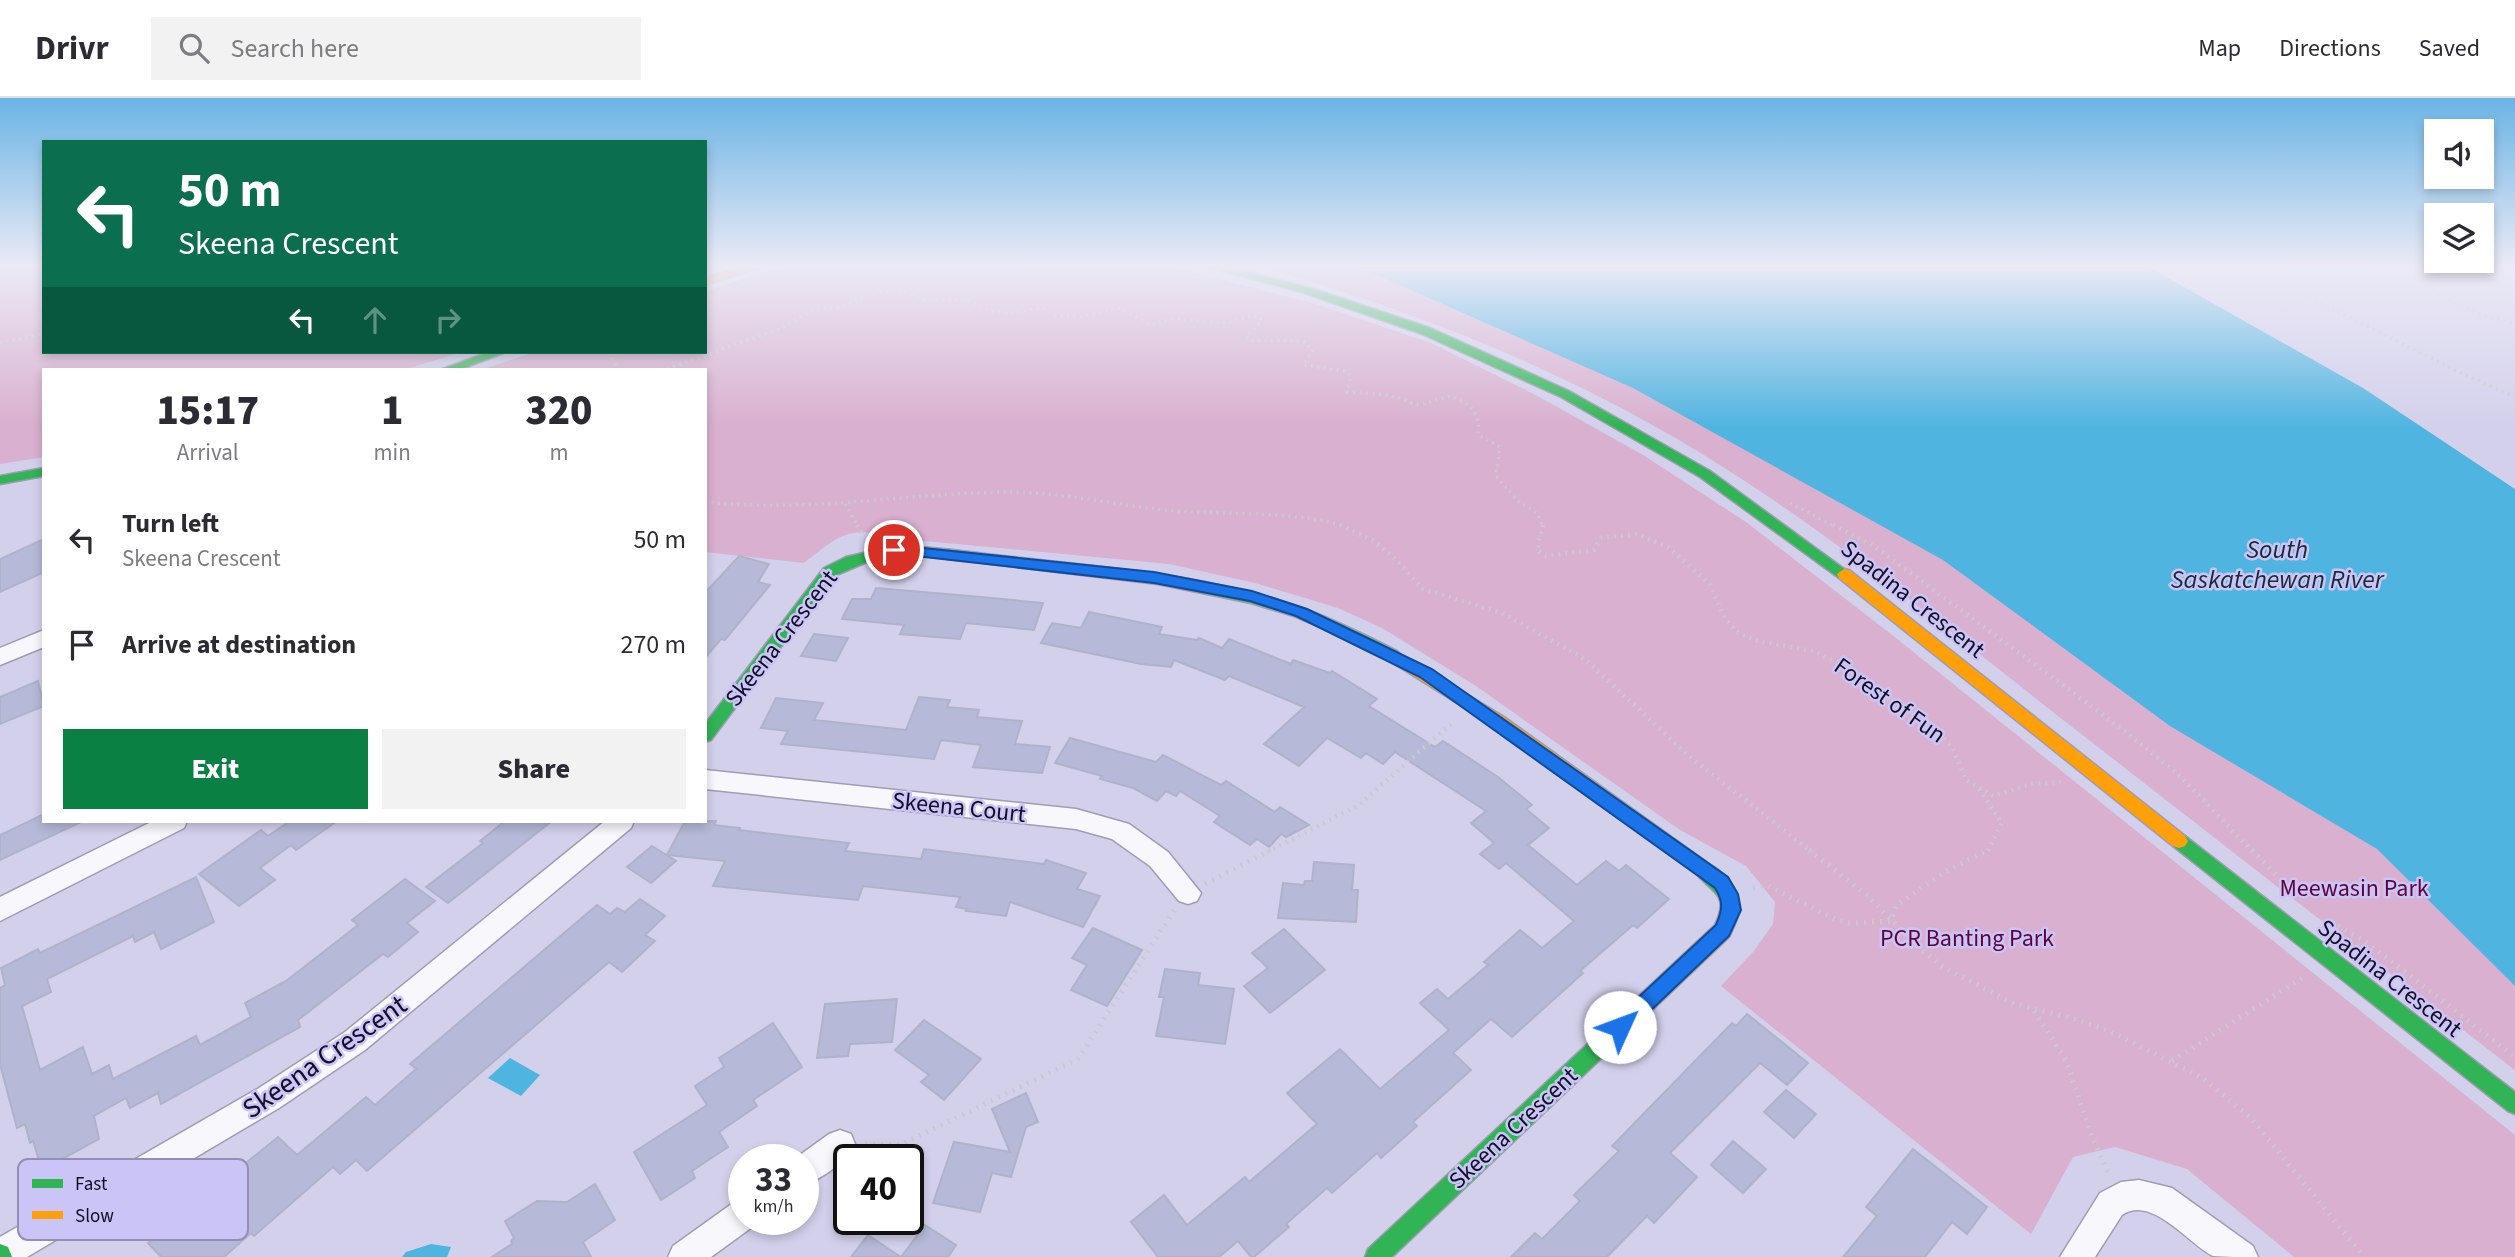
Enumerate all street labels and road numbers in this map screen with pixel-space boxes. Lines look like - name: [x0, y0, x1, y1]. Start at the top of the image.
- street label: Spadina Crescent: [1833, 532, 1992, 667]
- street label: Skeena Crescent: [717, 562, 846, 714]
- street label: Forest of Fun: [1827, 649, 1953, 752]
- street label: Skeena Court: [890, 783, 1028, 832]
- street label: Spadina Crescent: [2310, 911, 2469, 1046]
- street label: Skeena Crescent: [234, 985, 416, 1129]
- street label: Skeena Crescent: [1441, 1059, 1586, 1198]

